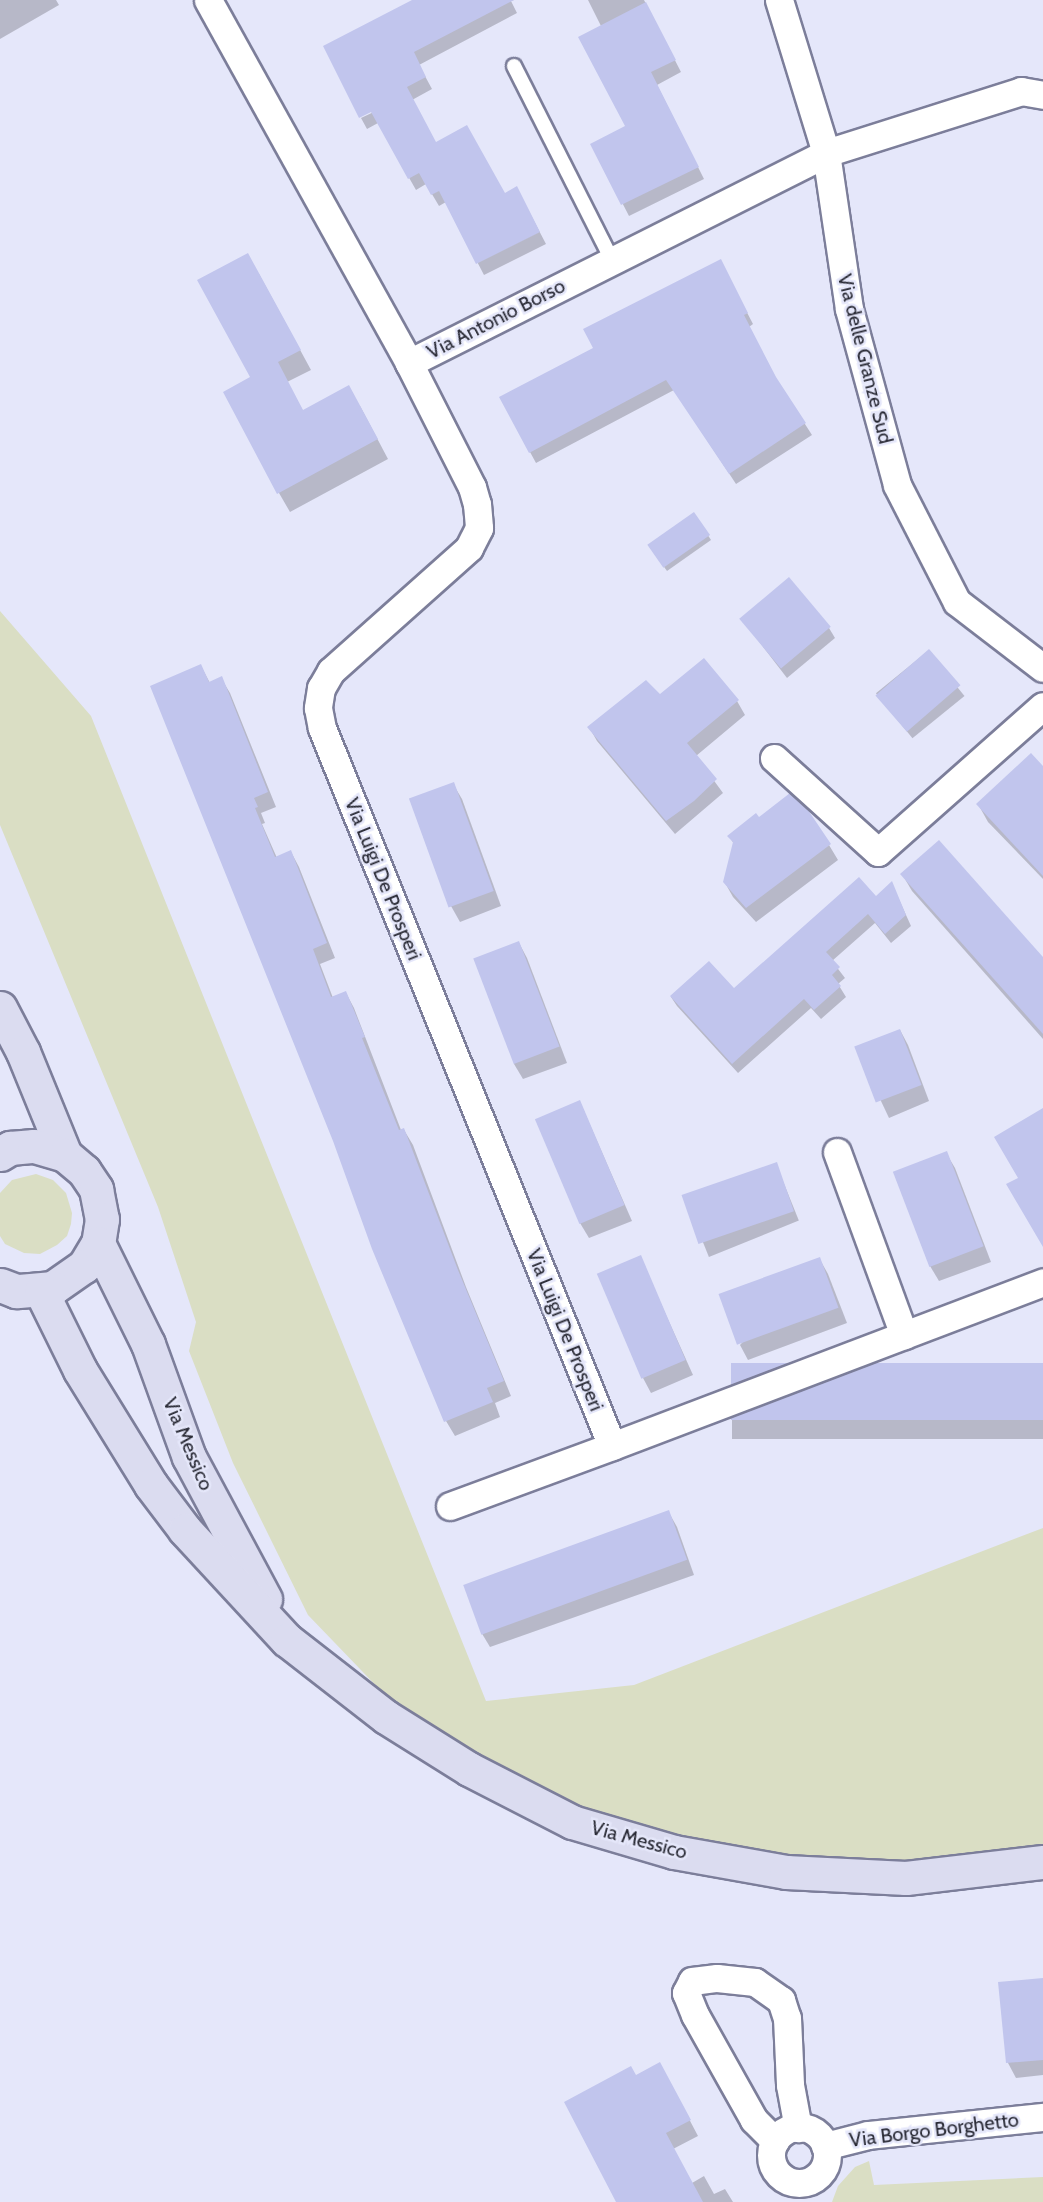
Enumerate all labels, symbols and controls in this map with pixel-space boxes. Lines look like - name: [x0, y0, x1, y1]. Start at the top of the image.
- street label: Via delle Granze Sud: [832, 272, 898, 446]
- street label: Via Antonio Borso: [423, 274, 569, 364]
- street label: Via Luigi De Prosperi: [340, 794, 426, 964]
- street label: Via Luigi De Prosperi: [522, 1245, 608, 1415]
- street label: Via Messico: [158, 1394, 218, 1494]
- street label: Via Messico: [588, 1816, 690, 1864]
- street label: Via Borgo Borghetto: [848, 2108, 1020, 2152]

